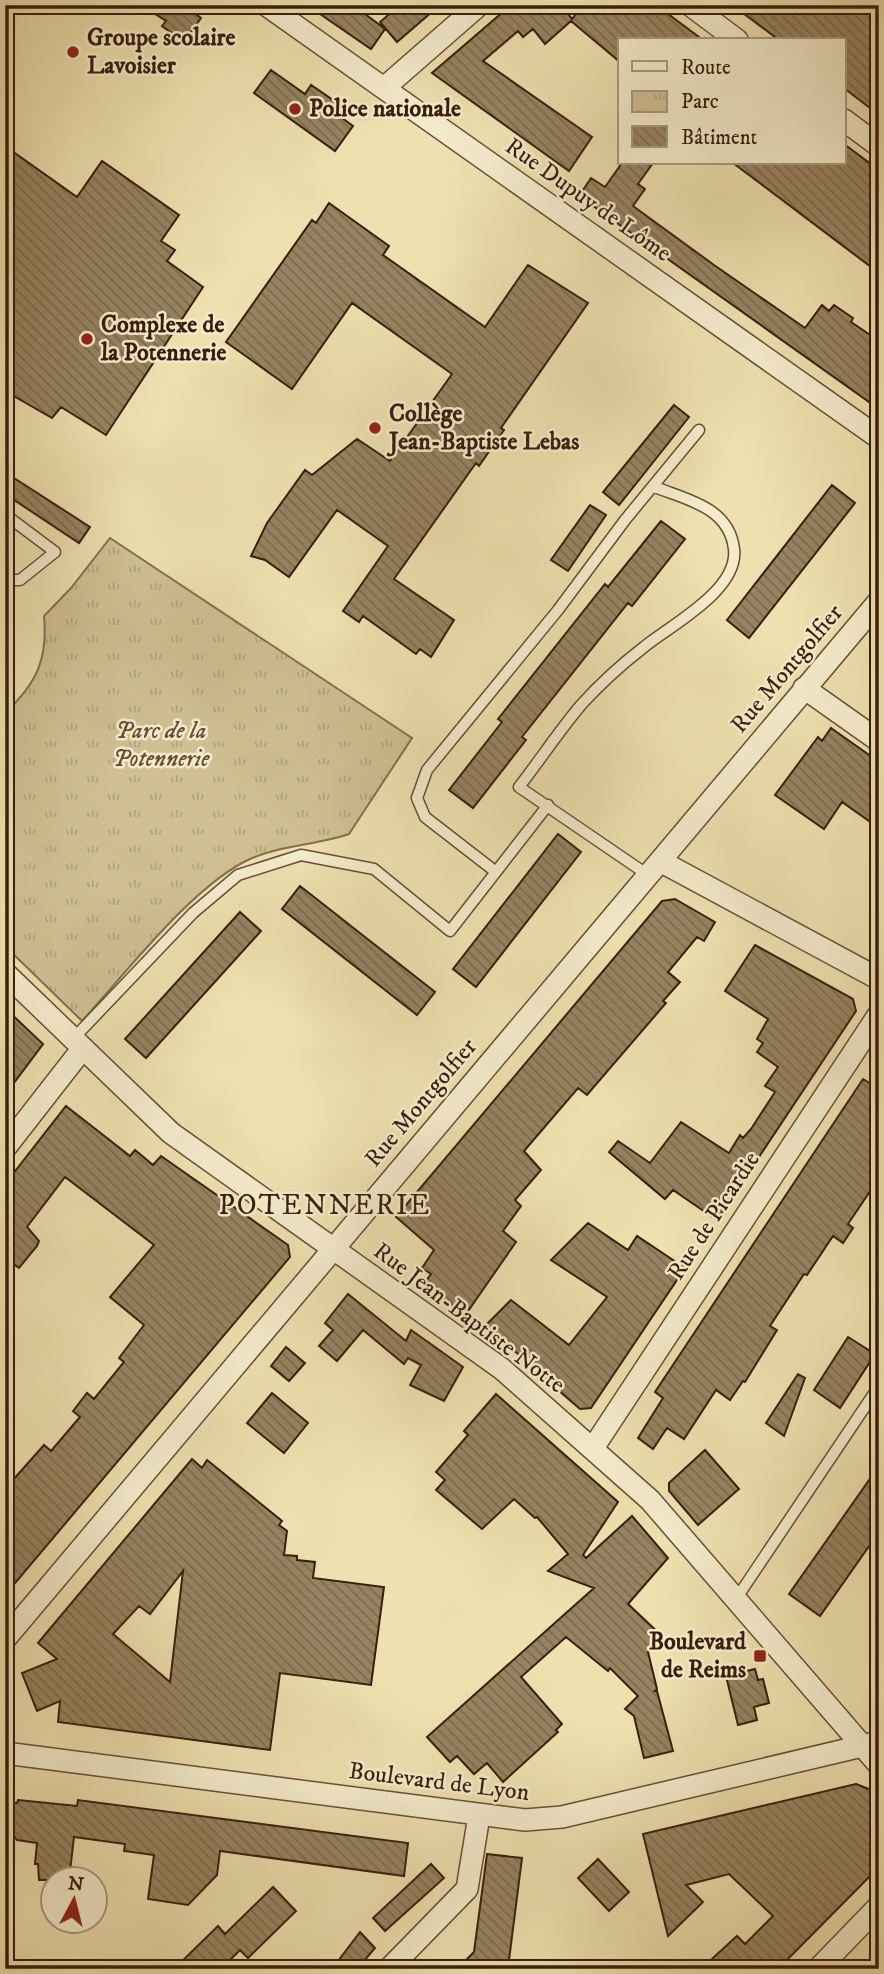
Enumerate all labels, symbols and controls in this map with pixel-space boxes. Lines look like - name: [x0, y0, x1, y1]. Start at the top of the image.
- place label: Groupe scolaire Lavoisier: [87, 23, 236, 81]
- legend: [618, 38, 846, 164]
- marker: Groupe scolaire Lavoisier: [65, 44, 81, 60]
- text: Route: [681, 55, 731, 81]
- text: Parc: [681, 89, 719, 115]
- place label: Police nationale: [309, 94, 461, 124]
- marker: Police nationale: [287, 101, 303, 117]
- text: Bâtiment: [681, 125, 758, 151]
- street label: Rue Dupuy de Lôme: [499, 131, 677, 269]
- place label: Complexe de la Potennerie: [100, 310, 226, 368]
- marker: Complexe de la Potennerie: [79, 331, 95, 347]
- place label: Collège Jean-Baptiste Lebas: [386, 399, 579, 457]
- marker: Collège Jean-Baptiste Lebas: [367, 420, 383, 436]
- street label: Rue Montgolfier: [724, 598, 850, 739]
- park label: Parc de la Potennerie: [113, 716, 210, 774]
- street label: Rue Montgolfier: [358, 1032, 484, 1173]
- street label: Rue de Picardie: [661, 1146, 767, 1286]
- district label: POTENNERIE: [219, 1188, 431, 1223]
- street label: Rue Jean-Baptiste Notte: [367, 1236, 571, 1400]
- place label: Boulevard de Reims: [649, 1627, 747, 1685]
- marker: Boulevard de Reims: [752, 1648, 768, 1664]
- street label: Boulevard de Lyon: [347, 1756, 532, 1808]
- north arrow: [38, 1866, 108, 1936]
- text: N: [67, 1872, 85, 1897]

